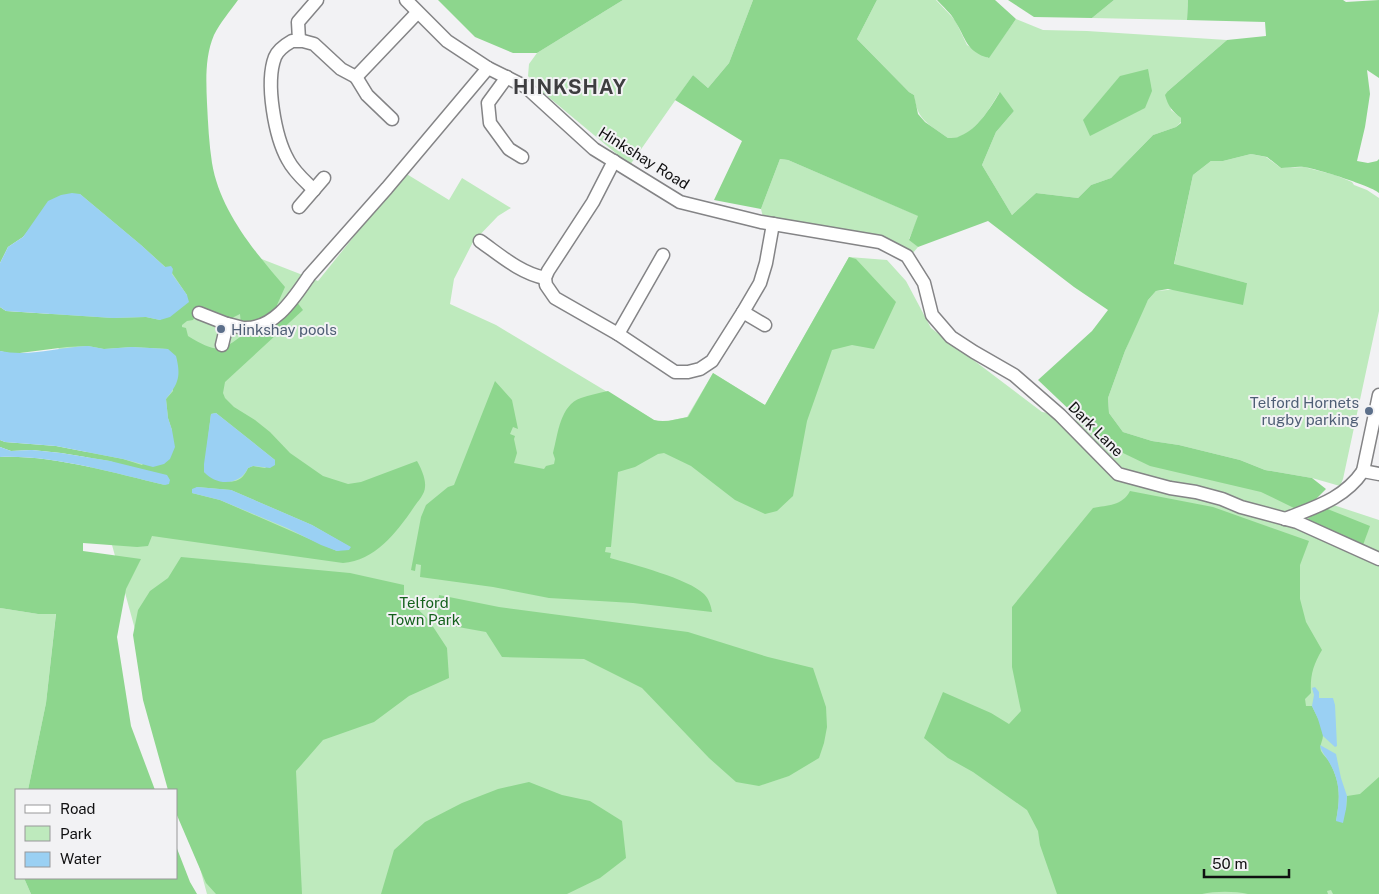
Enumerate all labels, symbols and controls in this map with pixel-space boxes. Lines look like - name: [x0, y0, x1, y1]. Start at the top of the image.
- district label: HINKSHAY: [513, 75, 627, 99]
- street label: Hinkshay Road: [596, 123, 692, 193]
- place label: Hinkshay pools: [231, 321, 337, 338]
- marker: Hinkshay pools: [215, 323, 227, 335]
- place label: Telford Hornets rugby parking: [1250, 394, 1359, 428]
- street label: Dark Lane: [1065, 398, 1127, 460]
- marker: Telford Hornets rugby parking: [1363, 405, 1375, 417]
- park label: Telford Town Park: [388, 594, 460, 628]
- legend: [15, 789, 178, 879]
- text: Road: [60, 800, 96, 817]
- text: Park: [60, 825, 92, 842]
- scale bar: [1204, 846, 1289, 878]
- text: Water: [60, 850, 102, 867]
- text: 50 m: [1212, 855, 1247, 872]

